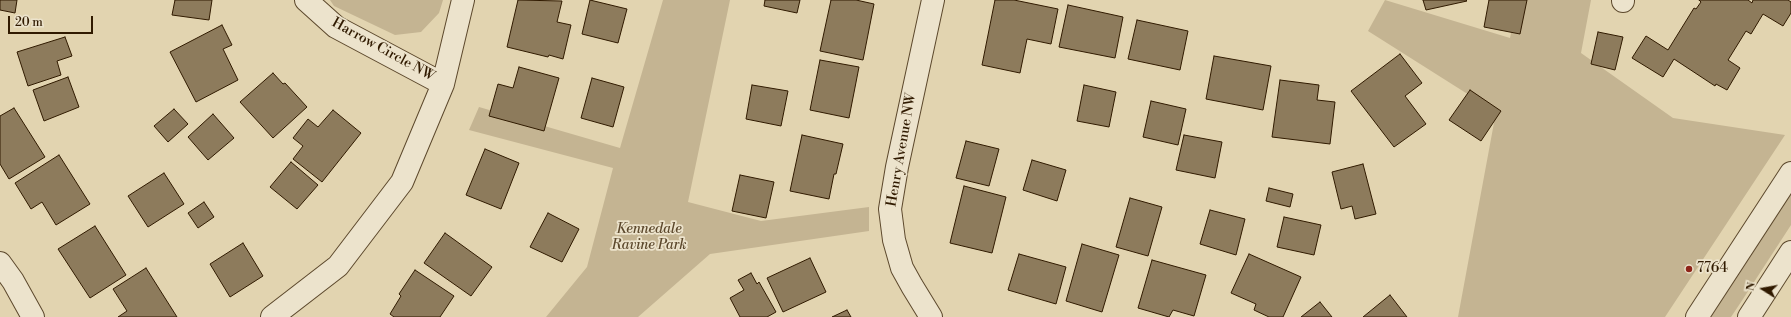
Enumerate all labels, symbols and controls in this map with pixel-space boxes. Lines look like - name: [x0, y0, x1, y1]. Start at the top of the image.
- scale bar: [10, 8, 95, 34]
- text: 20 m: [15, 15, 43, 30]
- street label: Harrow Circle NW: [329, 15, 437, 85]
- street label: Henry Avenue NW: [884, 92, 920, 208]
- park label: Kennedale Ravine Park: [612, 222, 686, 254]
- place label: 7764: [1697, 261, 1728, 277]
- marker: 7764: [1684, 264, 1694, 274]
- north arrow: [1743, 269, 1783, 309]
- text: N: [1744, 281, 1759, 292]

